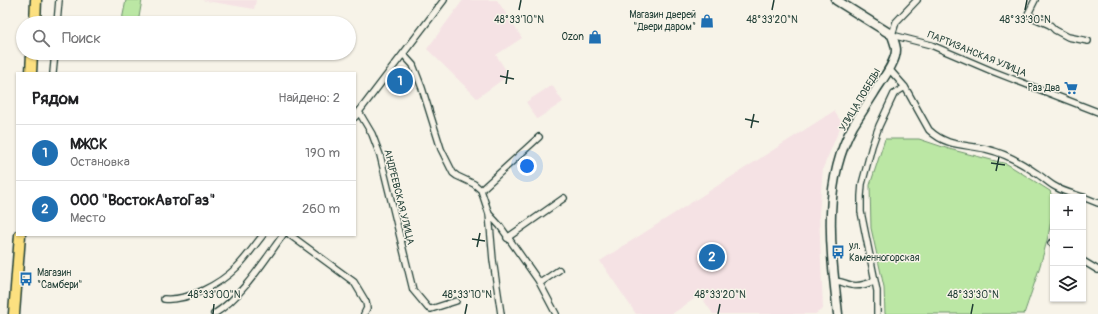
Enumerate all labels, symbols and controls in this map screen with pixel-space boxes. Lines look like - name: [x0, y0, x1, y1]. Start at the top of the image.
- place label: Магазин дверей "Двери даром": [629, 9, 696, 33]
- shop icon: Магазин дверей "Двери даром": [699, 13, 715, 29]
- text: 48°33'10"N: [494, 14, 544, 26]
- text: 48°33'20"N: [746, 14, 798, 26]
- text: 48°33'30"N: [999, 14, 1051, 26]
- search box: [16, 16, 356, 60]
- icon: search: [30, 27, 52, 49]
- text: Поиск: [62, 29, 101, 48]
- shop icon: Ozon: [587, 29, 603, 45]
- street label: ПАРТИЗАНСКАЯ УЛИЦА: [926, 29, 1029, 80]
- place label: Ozon: [562, 31, 584, 43]
- pin: 1: [387, 66, 413, 96]
- street label: УЛИЦА ПОБЕДЫ: [837, 67, 883, 133]
- supermarket icon: Раз Два: [1063, 80, 1079, 96]
- place label: Раз Два: [1028, 82, 1060, 94]
- text: Рядом: [32, 88, 79, 109]
- text: Найдено: 2: [278, 90, 340, 106]
- text: МЖСК: [70, 135, 108, 154]
- text: 1: [42, 145, 48, 161]
- text: 190 m: [305, 145, 340, 161]
- street label: АНДРЕЕВСКАЯ УЛИЦА: [381, 148, 417, 246]
- text: Остановка: [70, 154, 130, 170]
- your location: [517, 156, 537, 176]
- text: ООО "ВостокАвтоГаз": [70, 191, 215, 210]
- map controls: [1050, 194, 1086, 302]
- button: +: [1050, 194, 1086, 230]
- text: 2: [41, 201, 49, 217]
- text: 260 m: [302, 201, 340, 217]
- text: Место: [70, 210, 106, 226]
- button: −: [1050, 230, 1086, 266]
- place label: ул. Каменногорская: [848, 240, 920, 264]
- pin: 2: [699, 242, 725, 272]
- bus stop icon: ул. Каменногорская: [830, 244, 846, 260]
- button: layers: [1050, 266, 1086, 302]
- place label: Магазин "Самбери": [37, 267, 82, 291]
- bus stop icon: Магазин "Самбери": [18, 271, 34, 287]
- text: 48°33'00"N: [188, 289, 241, 301]
- text: 48°33'10"N: [442, 289, 492, 301]
- text: 48°33'20"N: [694, 289, 746, 301]
- text: 48°33'30"N: [947, 289, 999, 301]

